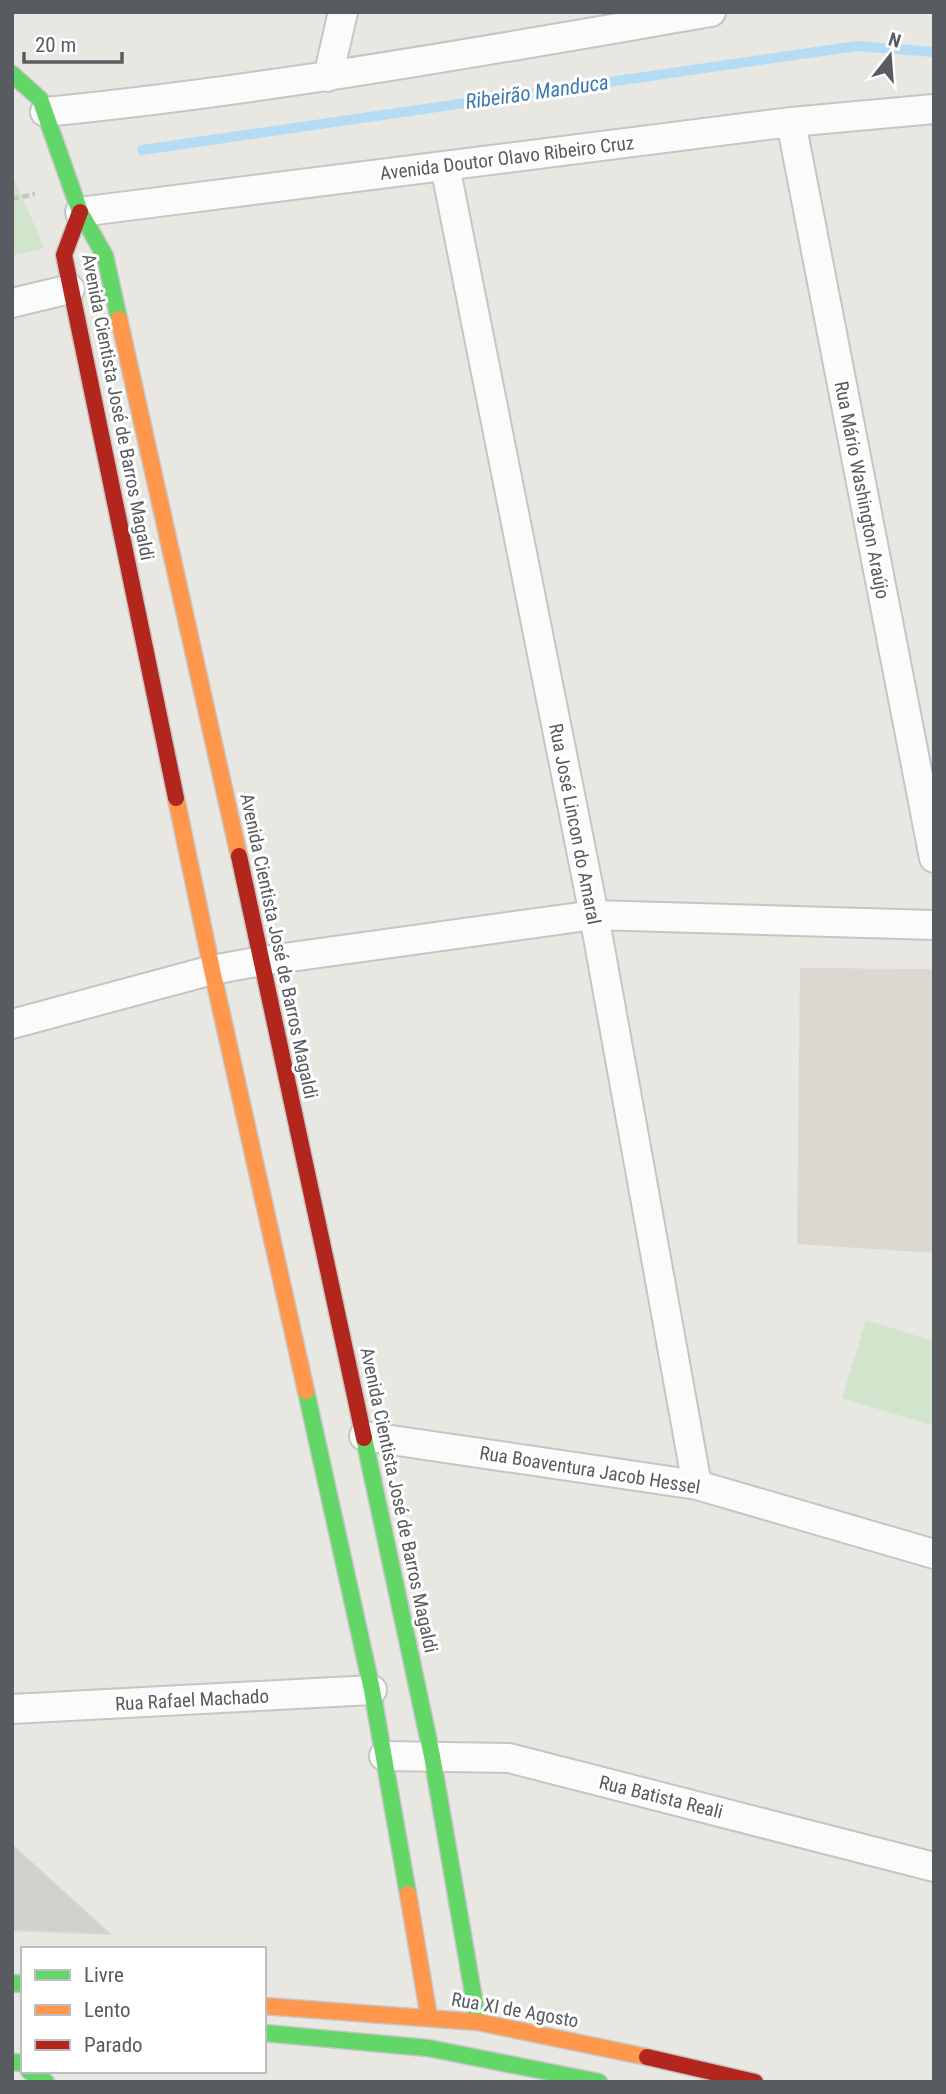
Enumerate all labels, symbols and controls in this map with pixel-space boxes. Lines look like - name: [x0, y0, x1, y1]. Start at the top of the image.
- scale bar: [24, 21, 122, 65]
- north arrow: [855, 21, 925, 91]
- text: N: [886, 28, 904, 53]
- text: 20 m: [35, 33, 76, 57]
- water label: Ribeirão Manduca: [464, 70, 610, 114]
- street label: Avenida Doutor Olavo Ribeiro Cruz: [379, 131, 635, 185]
- street label: Avenida Cientista José de Barros Magaldi: [77, 252, 159, 562]
- street label: Rua Mário Washington Araújo: [830, 379, 894, 601]
- street label: Rua José Lincon do Amaral: [544, 721, 606, 927]
- street label: Avenida Cientista José de Barros Magaldi: [235, 791, 323, 1101]
- street label: Avenida Cientista José de Barros Magaldi: [355, 1345, 443, 1655]
- street label: Rua Boaventura Jacob Hessel: [478, 1441, 702, 1499]
- street label: Rua Rafael Machado: [114, 1684, 270, 1716]
- street label: Rua Batista Reali: [597, 1771, 725, 1823]
- legend: [21, 1947, 266, 2073]
- text: Livre: [84, 1963, 124, 1987]
- street label: Rua XI de Agosto: [450, 1988, 580, 2032]
- text: Lento: [84, 1998, 131, 2022]
- text: Parado: [84, 2033, 143, 2057]

